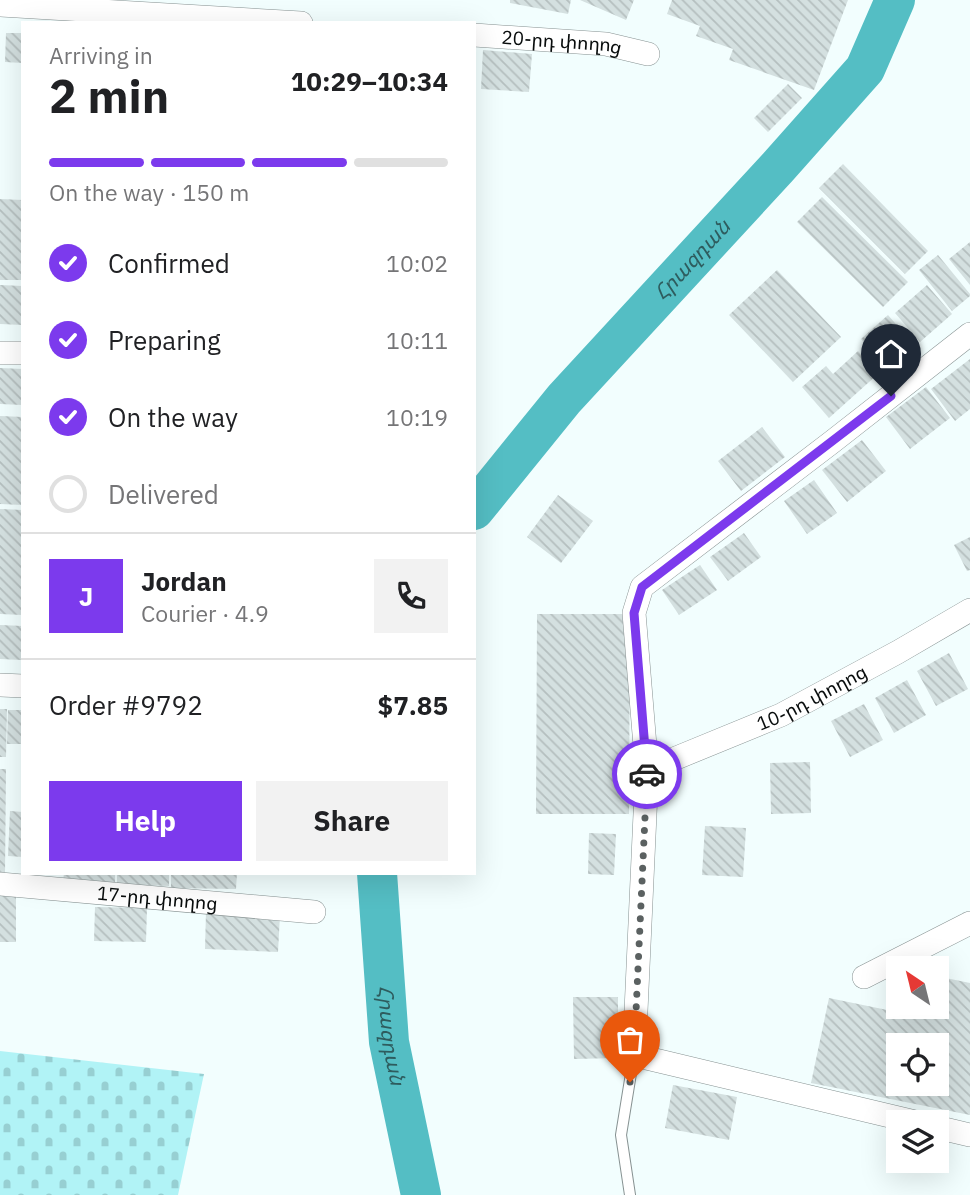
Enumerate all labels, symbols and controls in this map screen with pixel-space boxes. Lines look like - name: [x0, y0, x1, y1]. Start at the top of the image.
- street label: 20-րդ փողոց: [501, 25, 625, 59]
- text: Arriving in: [49, 40, 153, 70]
- text: 10:29–10:34: [291, 64, 448, 98]
- text: 2 min: [49, 66, 169, 126]
- text: On the way · 150 m: [49, 177, 249, 207]
- water label: Հրազդան: [647, 212, 737, 306]
- icon: check: [49, 244, 87, 282]
- text: Confirmed: [108, 246, 230, 280]
- text: 10:02: [386, 248, 448, 278]
- icon: check: [49, 321, 87, 359]
- text: Preparing: [108, 323, 221, 357]
- pin: [861, 324, 921, 396]
- text: 10:11: [386, 325, 448, 355]
- icon: home: [872, 335, 910, 373]
- icon: check: [49, 398, 87, 436]
- text: On the way: [108, 400, 238, 434]
- text: 10:19: [386, 402, 448, 432]
- text: Delivered: [108, 477, 219, 511]
- button: phone: [374, 559, 448, 633]
- text: Jordan: [141, 564, 227, 598]
- text: J: [79, 579, 93, 613]
- text: Courier · 4.9: [141, 598, 269, 628]
- street label: 10-րդ փողոց: [753, 659, 871, 736]
- text: Order #9792: [49, 688, 203, 722]
- text: $7.85: [378, 688, 448, 722]
- courier: [612, 739, 682, 809]
- icon: car: [628, 755, 666, 793]
- button: Help: [49, 781, 242, 861]
- button: Share: [256, 781, 448, 861]
- street label: 17-րդ փողոց: [96, 881, 219, 915]
- north arrow: [886, 956, 948, 1018]
- map controls: [886, 956, 949, 1173]
- water label: Հրազդան: [372, 984, 413, 1089]
- pin: [600, 1010, 660, 1082]
- icon: bag: [611, 1021, 649, 1059]
- button: locate: [886, 1033, 949, 1096]
- button: layers: [886, 1110, 949, 1173]

